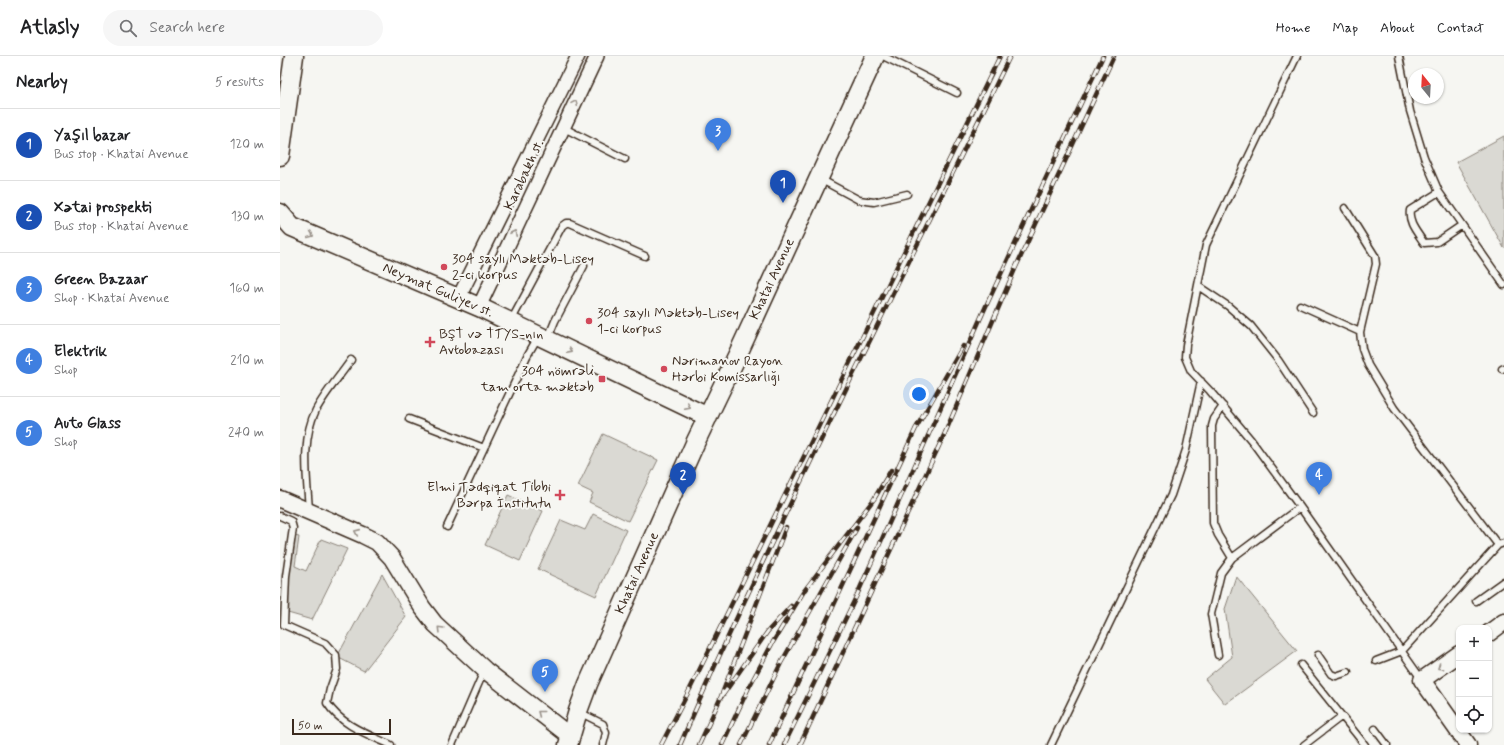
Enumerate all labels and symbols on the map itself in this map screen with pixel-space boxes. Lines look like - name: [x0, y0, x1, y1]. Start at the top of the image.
- north arrow: [1408, 68, 1444, 104]
- one-way arrow: [570, 100, 578, 107]
- pin: 3: [705, 118, 731, 151]
- street label: Karabakh st.: [500, 137, 548, 213]
- pin: 1: [770, 170, 796, 203]
- one-way arrow: [307, 230, 314, 238]
- one-way arrow: [509, 230, 517, 238]
- street label: Khatai Avenue: [745, 235, 799, 323]
- place label: 304 saylı Məktəb-Lisey 2-ci korpus: [452, 250, 594, 284]
- street label: Neymat Guliyev st.: [380, 259, 496, 321]
- marker: 304 saylı Məktəb-Lisey 2-ci korpus: [439, 262, 449, 272]
- place label: 304 saylı Məktəb-Lisey 1-ci korpus: [597, 304, 739, 338]
- marker: 304 saylı Məktəb-Lisey 1-ci korpus: [584, 316, 594, 326]
- place label: BŞT və TTYS-nın Avtobazası: [439, 325, 543, 359]
- marker: BŞT və TTYS-nın Avtobazası: [424, 336, 436, 348]
- one-way arrow: [566, 346, 574, 354]
- place label: Nərimanov Rayon Hərbi Komissarlığı: [672, 352, 783, 386]
- place label: 304 nömrəli tam orta məktəb: [480, 362, 594, 396]
- marker: Nərimanov Rayon Hərbi Komissarlığı: [659, 364, 669, 374]
- marker: 304 nömrəli tam orta məktəb: [597, 374, 607, 384]
- your location: [909, 384, 929, 404]
- one-way arrow: [683, 402, 691, 410]
- pin: 2: [670, 462, 696, 495]
- pin: 4: [1306, 462, 1332, 495]
- place label: Elmi Tədqiqat Tibbi Bərpa İnstitutu: [427, 478, 551, 512]
- marker: Elmi Tədqiqat Tibbi Bərpa İnstitutu: [554, 489, 566, 501]
- one-way arrow: [354, 529, 361, 537]
- street label: Khatai Avenue: [611, 529, 663, 617]
- one-way arrow: [437, 626, 445, 634]
- pin: 5: [532, 659, 558, 692]
- one-way arrow: [1438, 662, 1445, 669]
- one-way arrow: [537, 710, 544, 717]
- scale bar: [292, 717, 391, 736]

